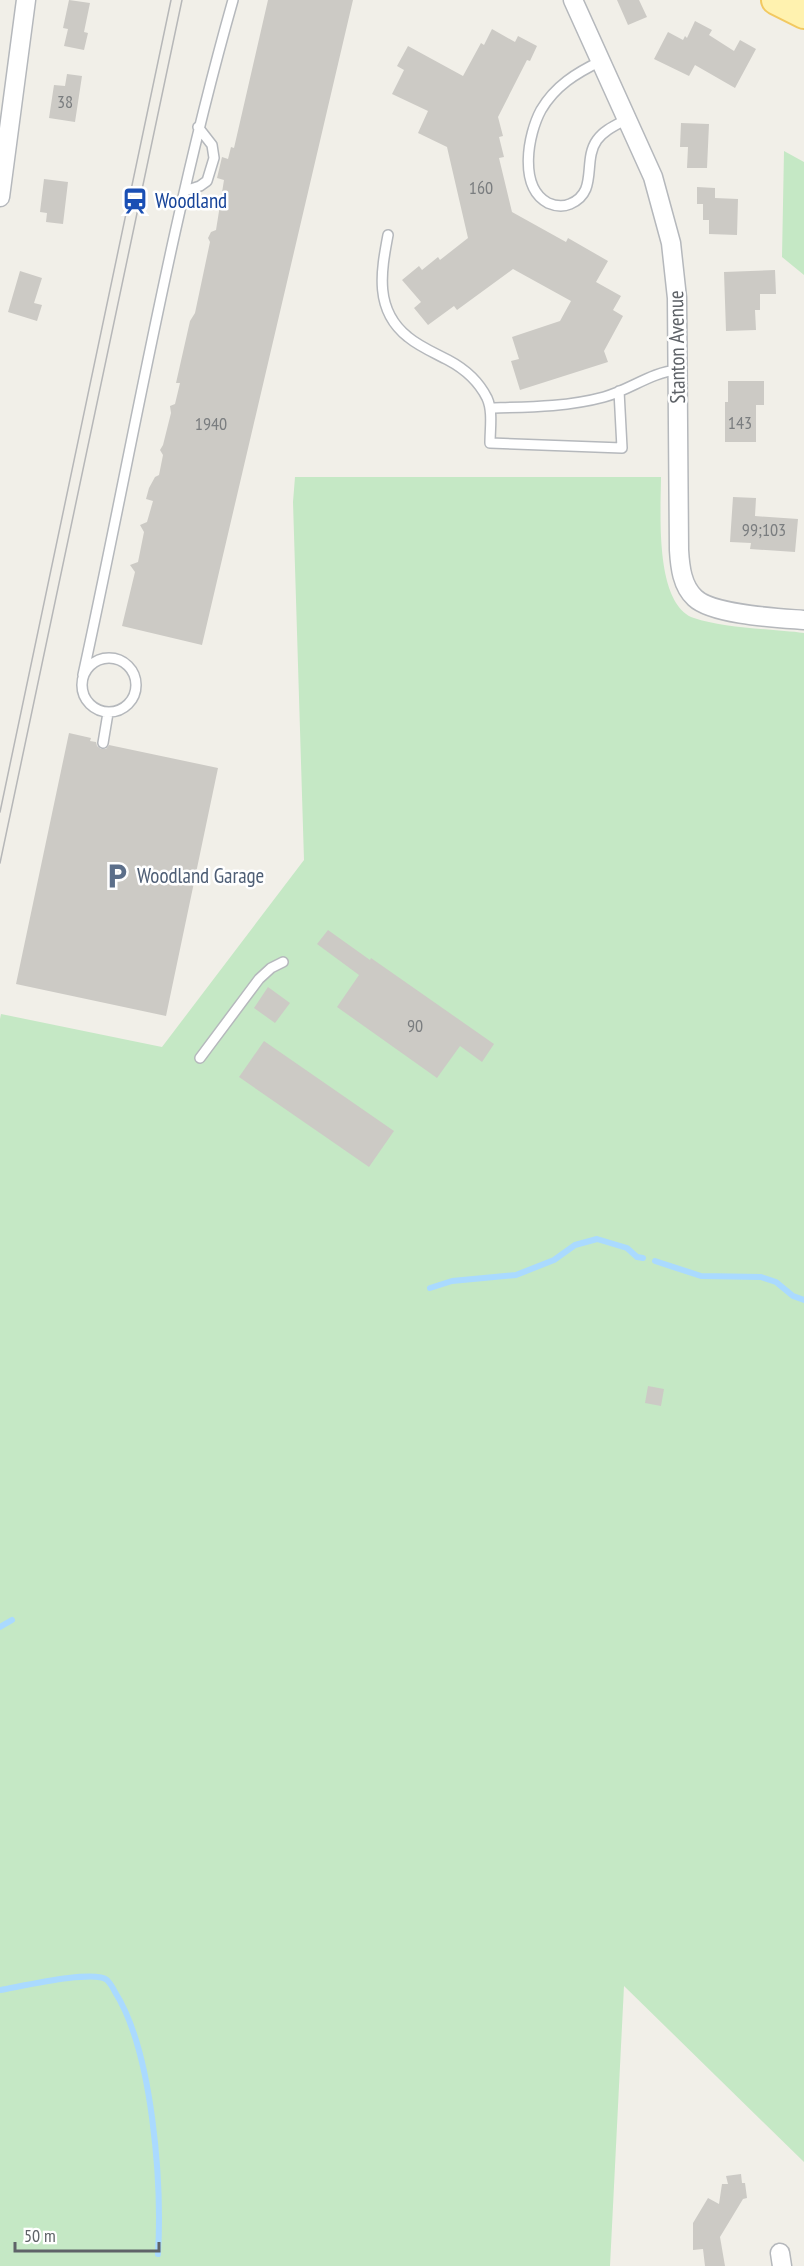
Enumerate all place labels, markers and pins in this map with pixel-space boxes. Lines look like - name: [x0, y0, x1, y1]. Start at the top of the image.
- station icon: Woodland: [120, 186, 150, 216]
- place label: Woodland: [155, 187, 227, 214]
- parking icon: Woodland Garage: [102, 861, 132, 891]
- place label: Woodland Garage: [137, 862, 264, 889]

